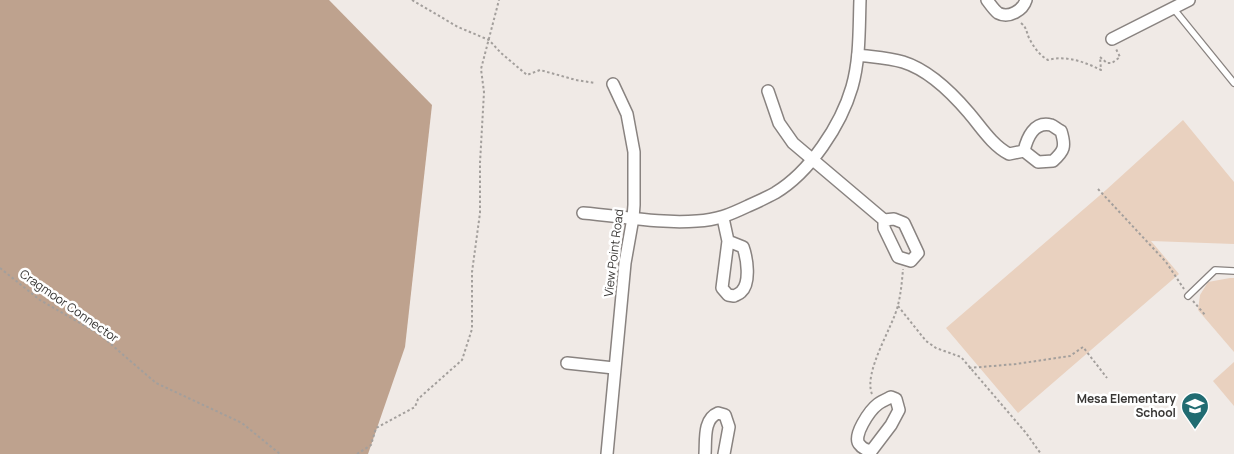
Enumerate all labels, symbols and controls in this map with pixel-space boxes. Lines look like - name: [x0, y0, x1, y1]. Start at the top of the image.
- street label: View Point Road: [600, 208, 627, 298]
- street label: Cragmoor Connector: [16, 265, 123, 347]
- place label: Mesa Elementary School: [1077, 390, 1176, 421]
- school or university icon: Mesa Elementary School: [1180, 391, 1210, 430]

